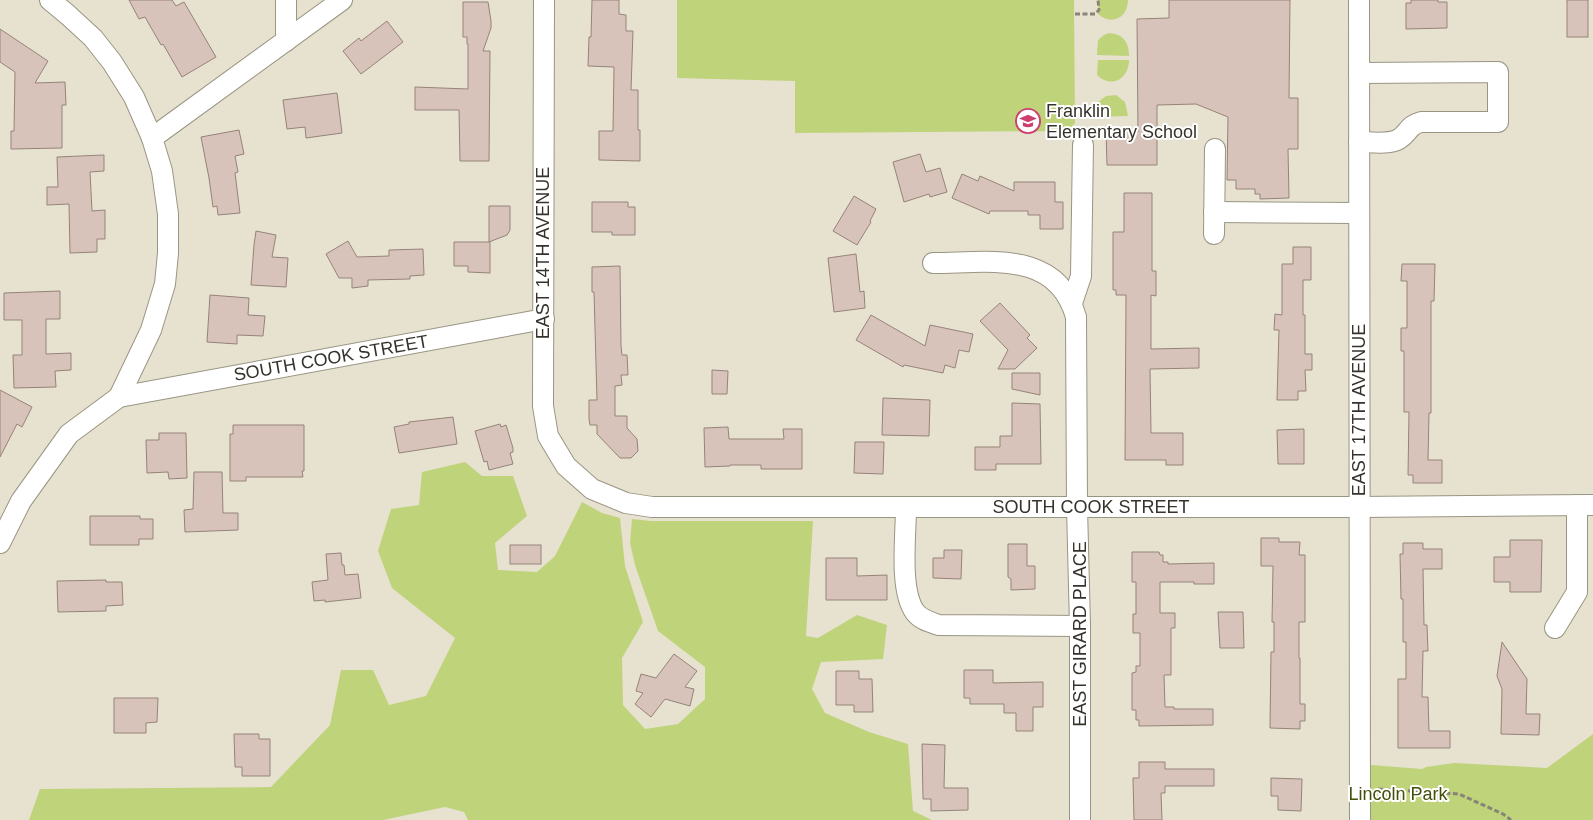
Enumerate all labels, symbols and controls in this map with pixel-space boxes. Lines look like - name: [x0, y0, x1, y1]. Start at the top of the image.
- place label: Franklin Elementary School: [1046, 101, 1197, 142]
- school or university icon: Franklin Elementary School: [1015, 108, 1041, 134]
- street label: EAST 14TH AVENUE: [533, 167, 553, 339]
- street label: EAST 17TH AVENUE: [1349, 324, 1369, 496]
- street label: SOUTH COOK STREET: [232, 331, 430, 385]
- street label: SOUTH COOK STREET: [992, 497, 1190, 517]
- street label: EAST GIRARD PLACE: [1070, 541, 1090, 727]
- park label: Lincoln Park: [1348, 784, 1449, 804]

